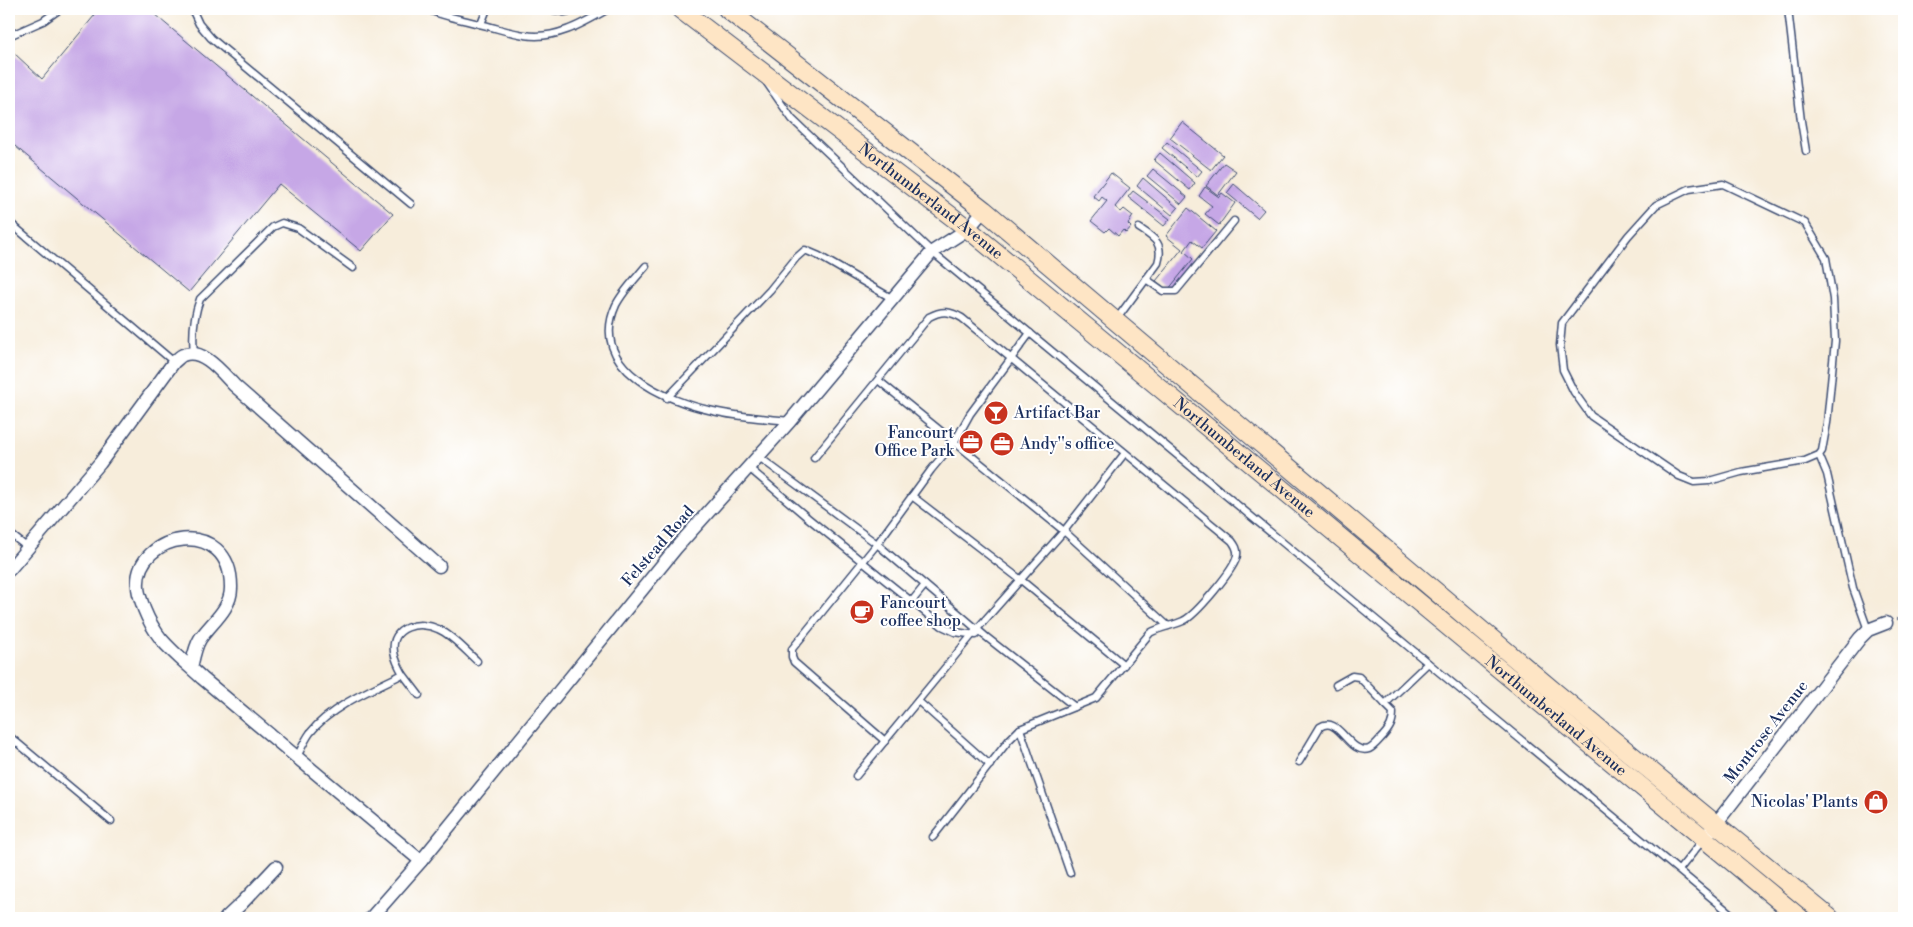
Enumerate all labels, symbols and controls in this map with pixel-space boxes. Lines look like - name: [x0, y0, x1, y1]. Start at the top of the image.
- street label: Northumberland Avenue: [854, 139, 1007, 264]
- street label: Northumberland Avenue: [1169, 393, 1319, 522]
- bar icon: Artifact Bar: [983, 400, 1009, 426]
- place label: Artifact Bar: [1013, 403, 1101, 423]
- place label: Fancourt Office Park: [874, 423, 956, 461]
- office icon: Fancourt Office Park: [958, 429, 984, 455]
- office icon: Andy''s office: [989, 431, 1015, 457]
- place label: Andy''s office: [1019, 434, 1114, 454]
- street label: Felstead Road: [617, 501, 699, 591]
- place label: Fancourt coffee shop: [880, 593, 961, 631]
- cafe icon: Fancourt coffee shop: [849, 599, 875, 625]
- street label: Northumberland Avenue: [1481, 652, 1631, 781]
- street label: Montrose Avenue: [1720, 677, 1812, 787]
- shop icon: Nicolas' Plants: [1863, 789, 1889, 815]
- place label: Nicolas' Plants: [1751, 792, 1858, 812]

